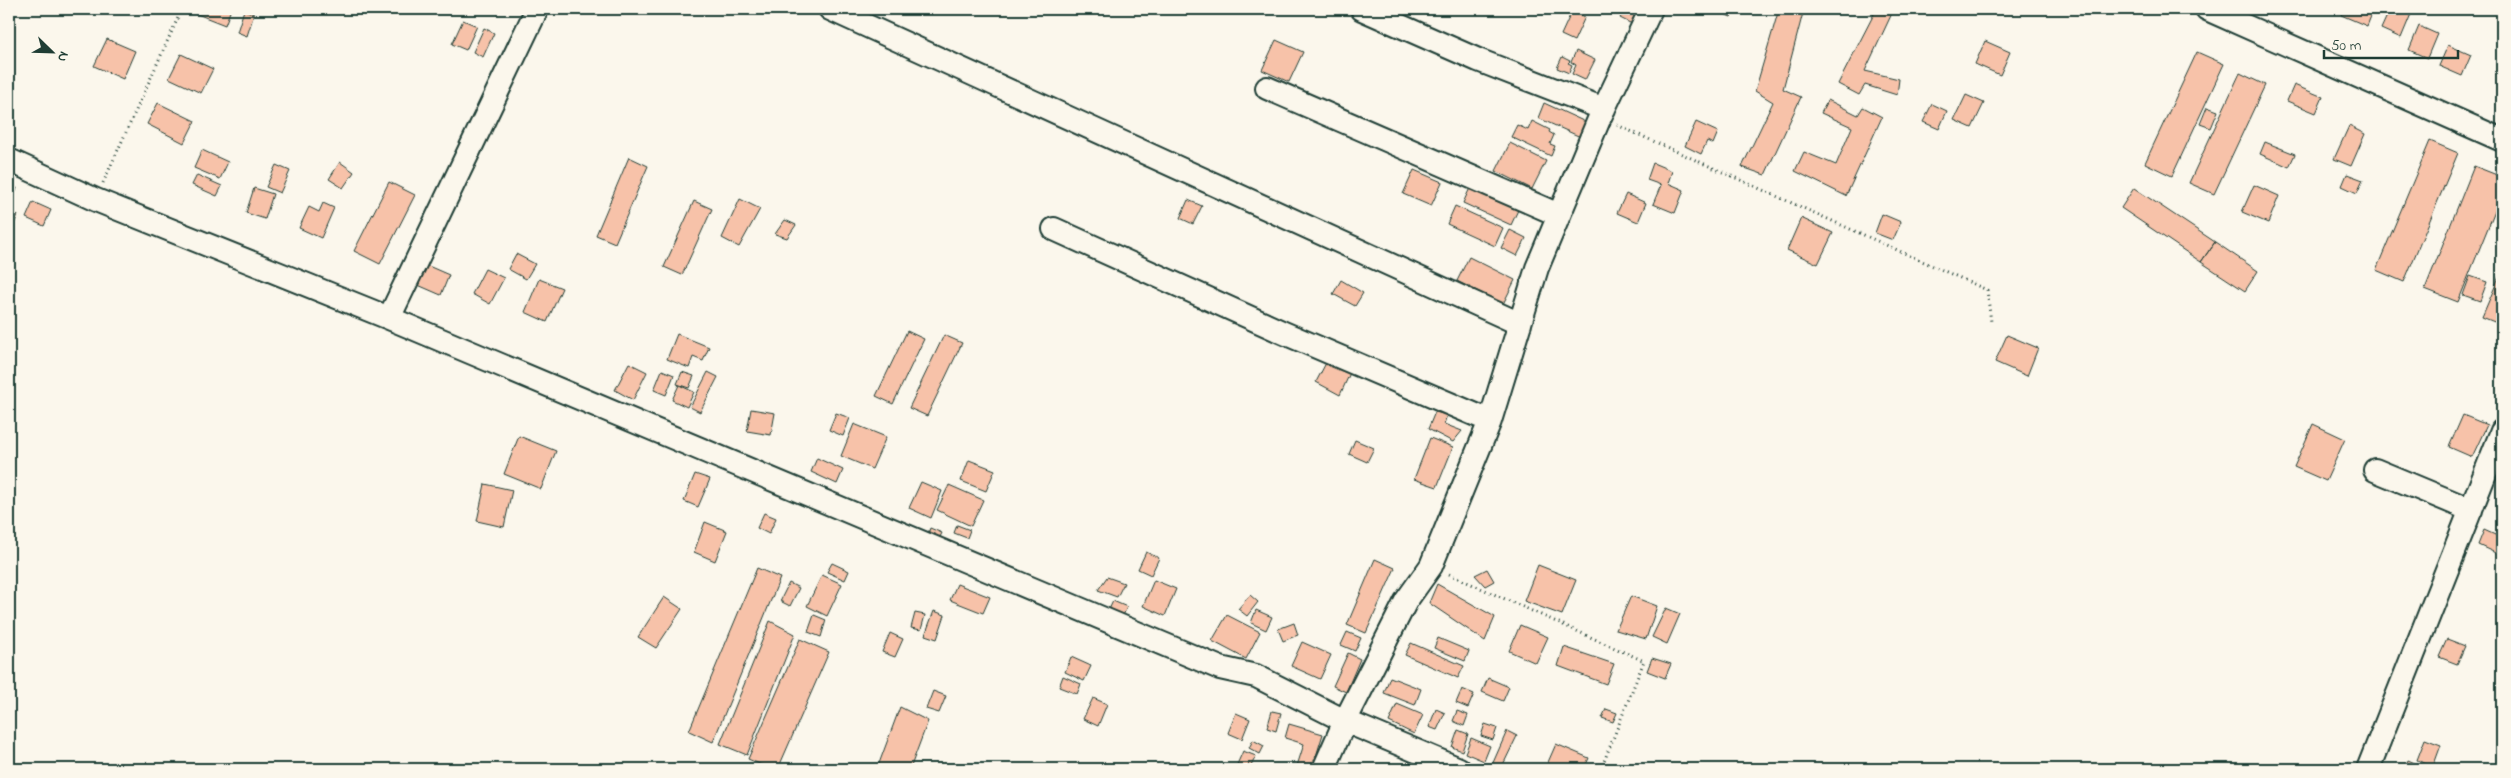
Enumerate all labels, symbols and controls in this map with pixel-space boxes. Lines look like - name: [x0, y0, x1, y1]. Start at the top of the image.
- north arrow: [28, 28, 78, 78]
- scale bar: [2324, 28, 2457, 60]
- text: 50 m: [2331, 35, 2362, 57]
- text: N: [51, 48, 74, 65]

